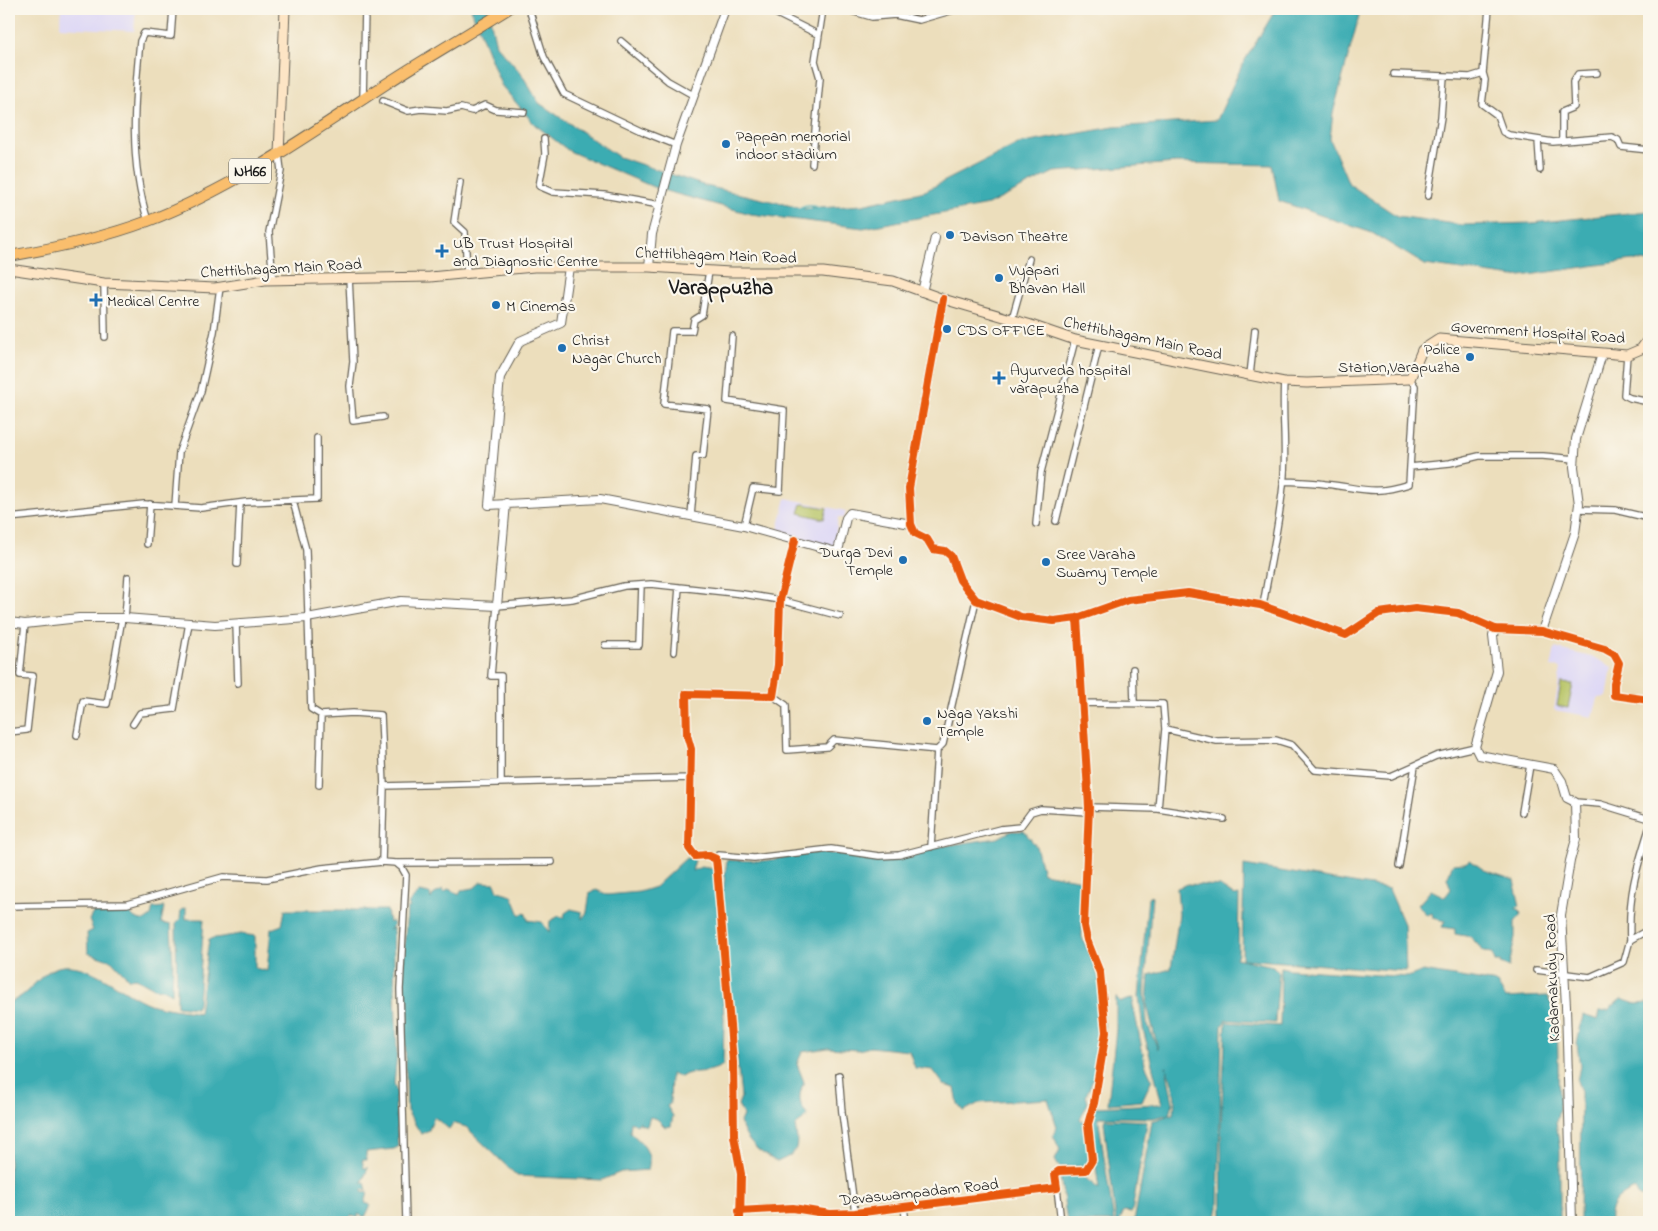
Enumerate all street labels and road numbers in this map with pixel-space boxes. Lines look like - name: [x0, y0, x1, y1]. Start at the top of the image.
- road number: NH66: [229, 158, 271, 184]
- street label: Chettibhagam Main Road: [635, 241, 797, 271]
- street label: Chettibhagam Main Road: [200, 253, 362, 285]
- street label: Chettibhagam Main Road: [1061, 310, 1224, 367]
- street label: Government Hospital Road: [1450, 315, 1626, 351]
- street label: Kadamakudy Road: [1539, 914, 1567, 1042]
- street label: Devaswampadam Road: [838, 1173, 1000, 1213]

